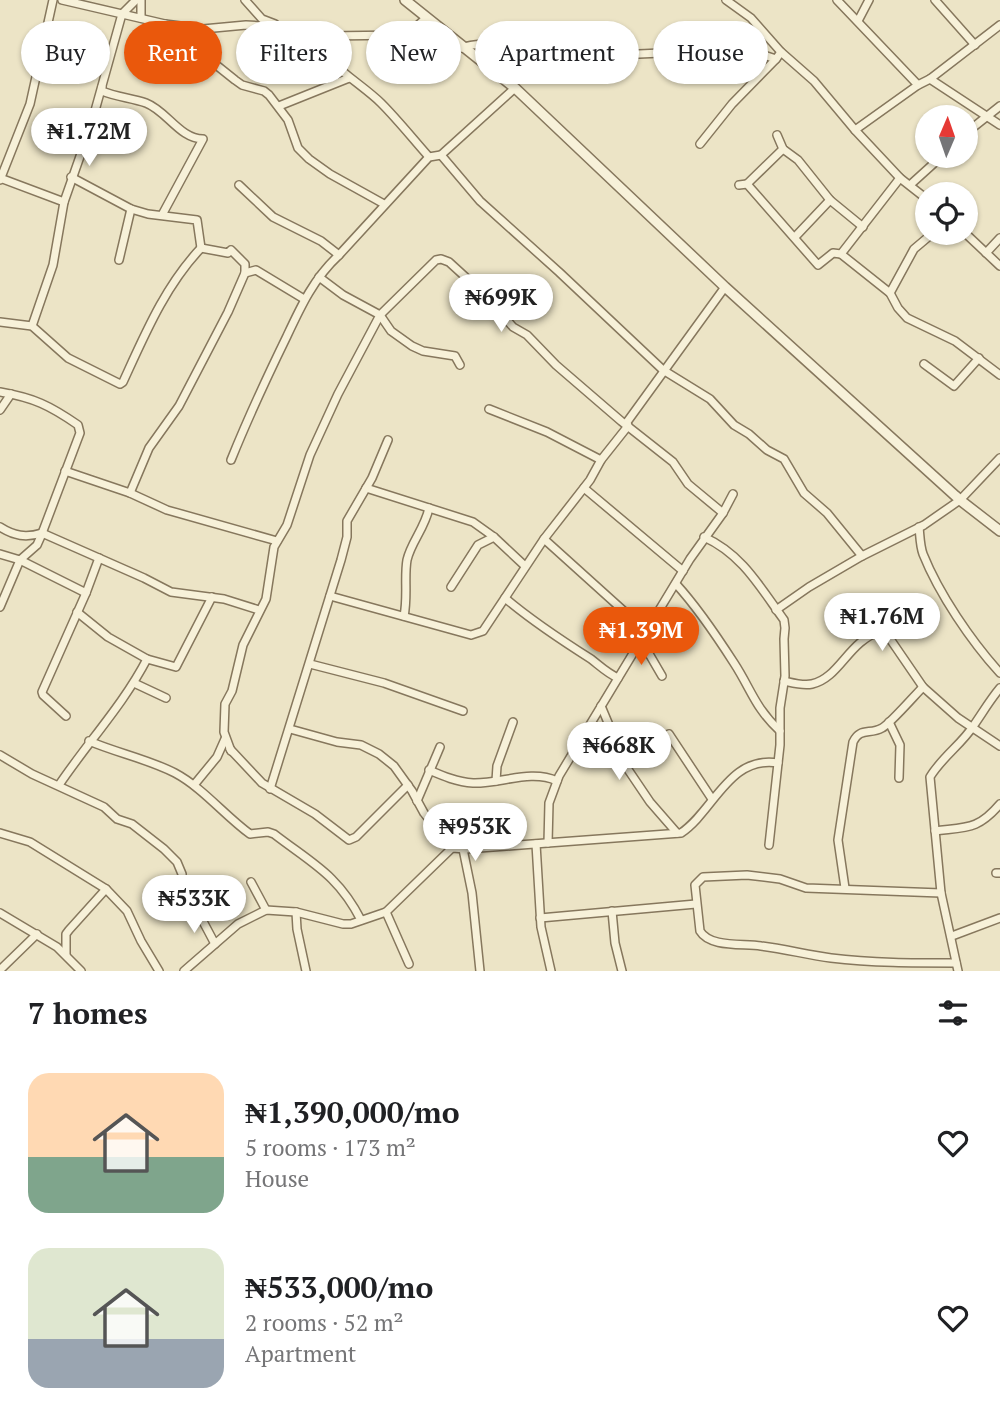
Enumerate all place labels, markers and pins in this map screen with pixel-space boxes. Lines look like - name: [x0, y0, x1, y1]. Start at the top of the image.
- pin: ₦1.72M: [32, 108, 146, 168]
- pin: ₦699K: [452, 274, 550, 334]
- pin: ₦1.76M: [825, 594, 939, 653]
- pin: ₦1.39M: [584, 608, 698, 667]
- pin: ₦668K: [570, 722, 668, 782]
- pin: ₦953K: [426, 804, 524, 863]
- pin: ₦533K: [145, 876, 243, 935]

